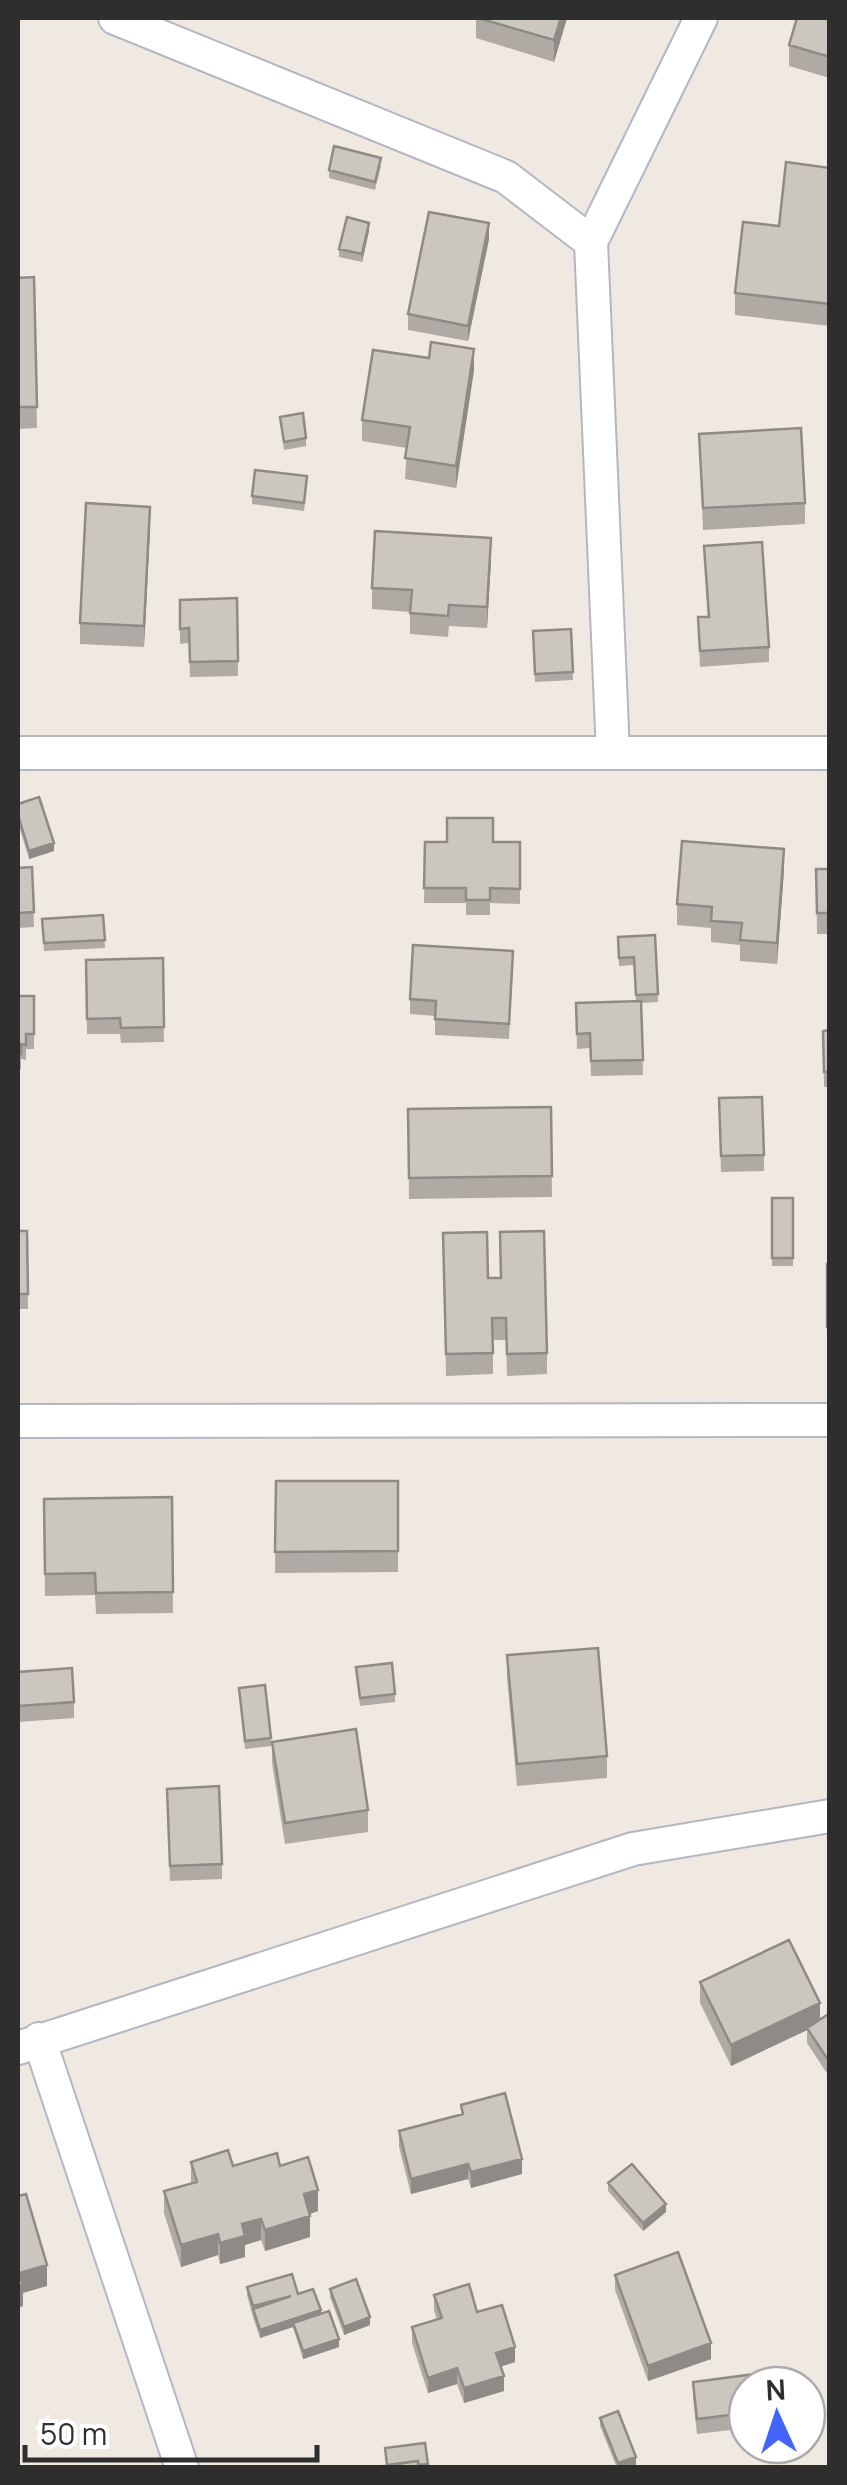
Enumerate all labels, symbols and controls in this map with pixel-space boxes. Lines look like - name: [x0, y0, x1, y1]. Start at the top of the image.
- north arrow: [727, 2365, 827, 2465]
- text: N: [765, 2370, 787, 2409]
- scale bar: [25, 2400, 318, 2462]
- text: 50 m: [40, 2413, 107, 2454]

